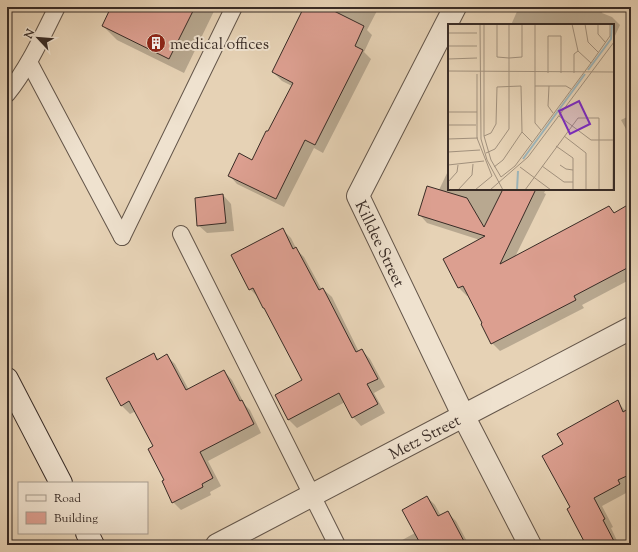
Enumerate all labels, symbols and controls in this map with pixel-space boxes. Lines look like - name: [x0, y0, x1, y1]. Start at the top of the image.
- north arrow: [18, 18, 58, 58]
- inset map: [448, 24, 614, 190]
- text: N: [20, 26, 39, 42]
- building icon: medical offices: [145, 32, 167, 54]
- place label: medical offices: [170, 34, 269, 57]
- street label: Killdee Street: [348, 197, 409, 292]
- street label: Metz Street: [385, 410, 466, 467]
- legend: [18, 482, 148, 534]
- text: Road: [54, 490, 81, 508]
- text: Building: [54, 510, 98, 528]

